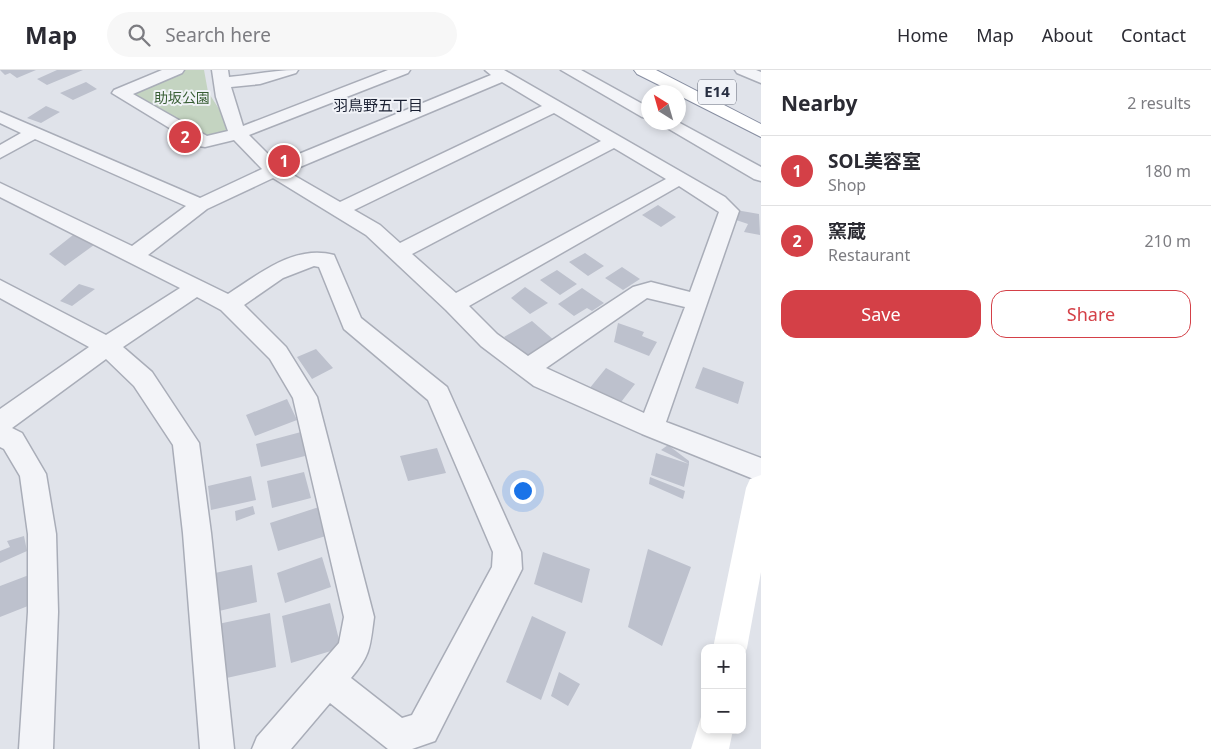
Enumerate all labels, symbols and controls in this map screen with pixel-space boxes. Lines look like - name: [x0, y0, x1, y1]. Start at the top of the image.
- search box: [107, 12, 457, 57]
- text: Map: [25, 18, 77, 51]
- icon: search: [125, 21, 153, 49]
- text: Search here: [165, 22, 271, 48]
- text: Home: [897, 23, 948, 47]
- text: Map: [976, 23, 1014, 47]
- text: About: [1042, 23, 1093, 47]
- text: Contact: [1121, 23, 1186, 47]
- road number: E14: [698, 80, 736, 104]
- north arrow: [641, 85, 686, 130]
- park label: 助坂公園: [154, 88, 210, 107]
- text: Nearby: [781, 89, 857, 117]
- text: 2 results: [1127, 92, 1191, 114]
- district label: 羽鳥野五丁目: [333, 95, 423, 115]
- pin: 2: [169, 118, 201, 156]
- pin: 1: [268, 142, 300, 180]
- text: SOL美容室: [828, 148, 921, 174]
- text: 1: [792, 160, 802, 182]
- text: 180 m: [1144, 160, 1191, 182]
- text: Shop: [828, 174, 866, 196]
- text: 窯蔵: [828, 218, 866, 244]
- text: 2: [792, 230, 802, 252]
- text: 210 m: [1144, 230, 1191, 252]
- text: Restaurant: [828, 244, 910, 266]
- button: Save: [781, 290, 981, 338]
- button: Share: [991, 290, 1191, 338]
- your location: [510, 478, 536, 504]
- map controls: [701, 644, 746, 734]
- button: +: [701, 644, 746, 689]
- button: −: [701, 689, 746, 734]

